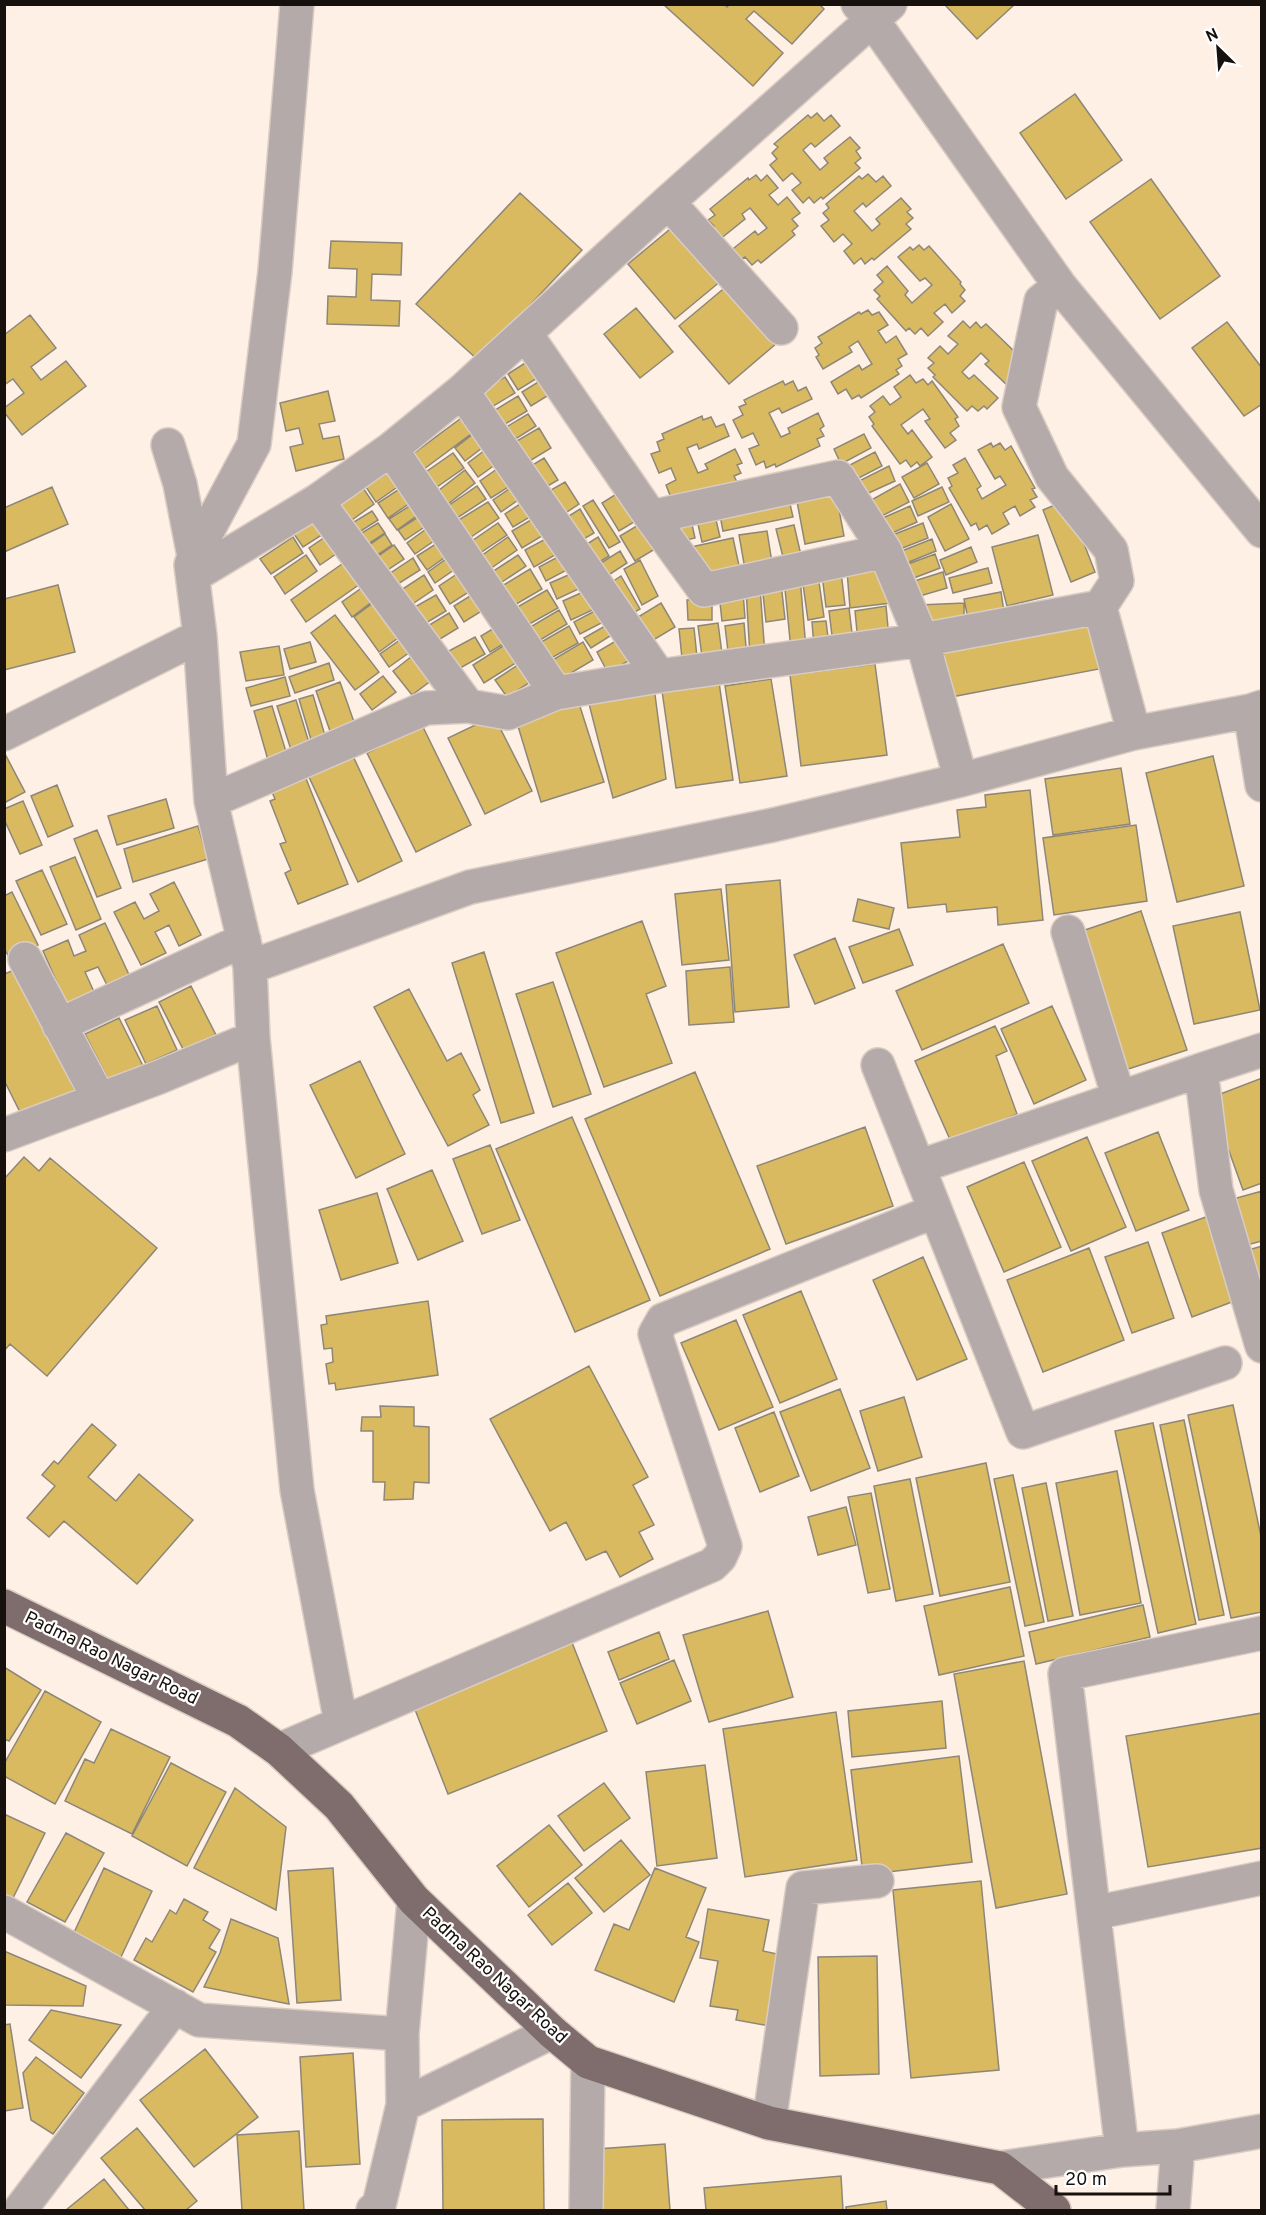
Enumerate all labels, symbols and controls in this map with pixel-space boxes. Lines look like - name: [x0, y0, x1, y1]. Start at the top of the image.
- north arrow: [1188, 18, 1248, 78]
- text: N: [1203, 25, 1222, 48]
- street label: Padma Rao Nagar Road: [20, 1607, 202, 1711]
- street label: Padma Rao Nagar Road: [417, 1903, 571, 2049]
- scale bar: [1056, 2158, 1170, 2196]
- text: 20 m: [1065, 2169, 1107, 2192]

